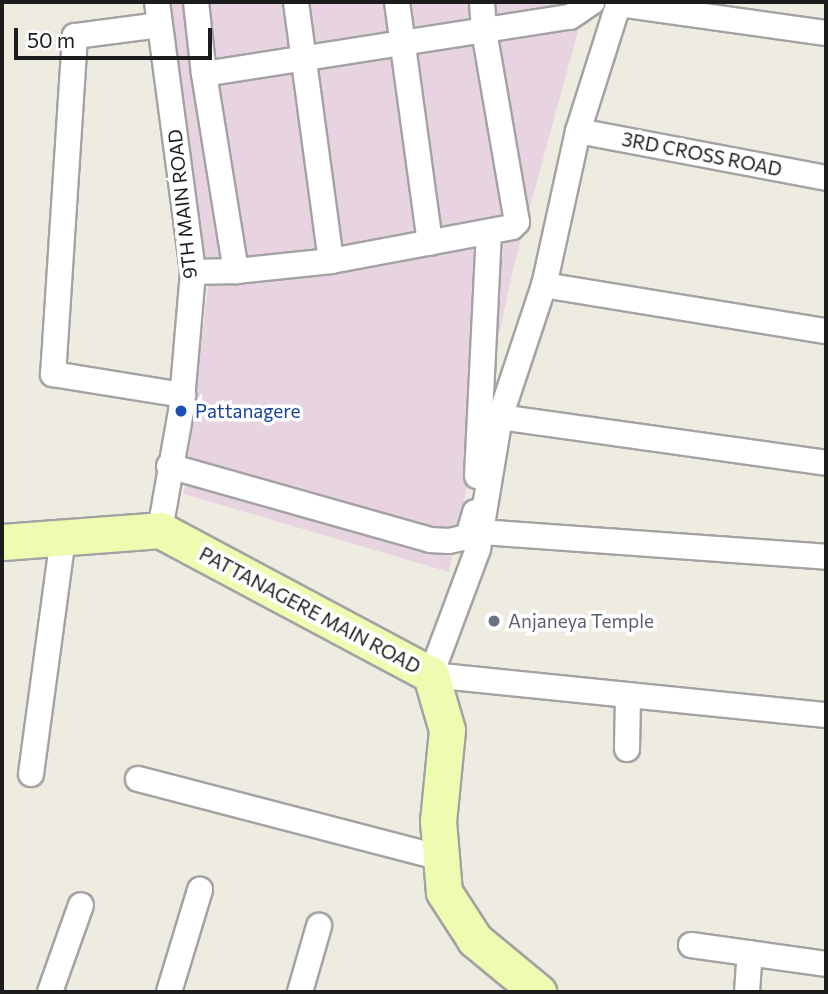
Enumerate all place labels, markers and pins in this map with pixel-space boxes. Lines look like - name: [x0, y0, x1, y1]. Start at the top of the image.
- place label: Pattanagere: [195, 400, 301, 422]
- marker: Pattanagere: [173, 403, 189, 419]
- place label: Anjaneya Temple: [508, 610, 654, 632]
- marker: Anjaneya Temple: [486, 613, 502, 629]

